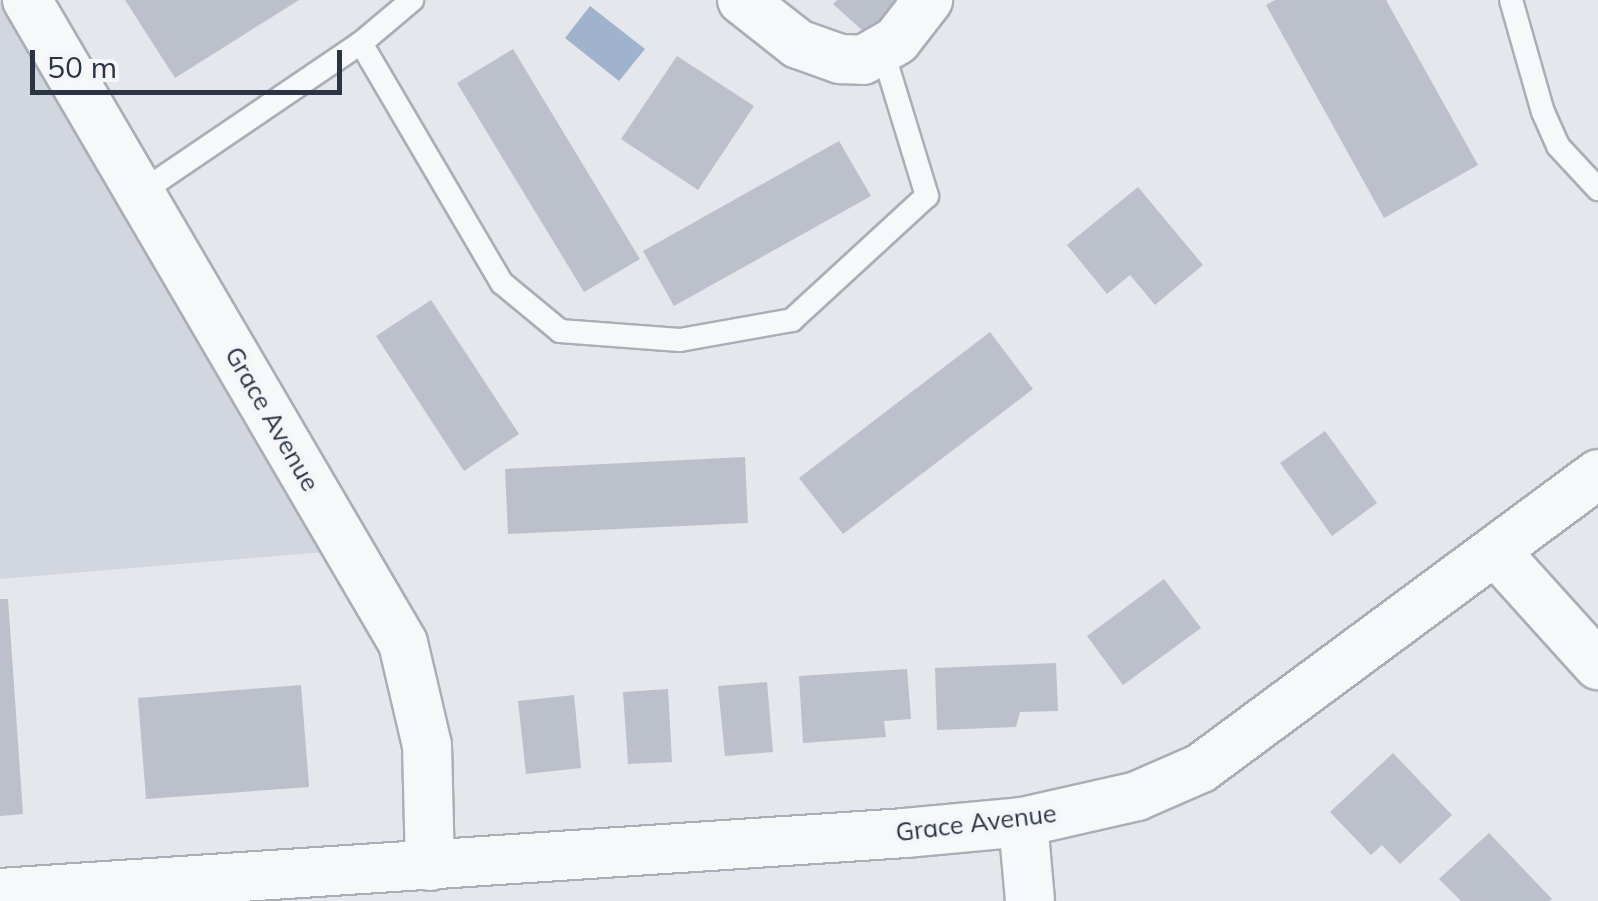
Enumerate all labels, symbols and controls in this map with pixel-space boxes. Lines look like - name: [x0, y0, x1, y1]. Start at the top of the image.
- scale bar: [35, 30, 348, 92]
- text: 50 m: [47, 48, 117, 86]
- street label: Grace Avenue: [219, 342, 325, 496]
- street label: Grace Avenue: [894, 798, 1058, 848]

